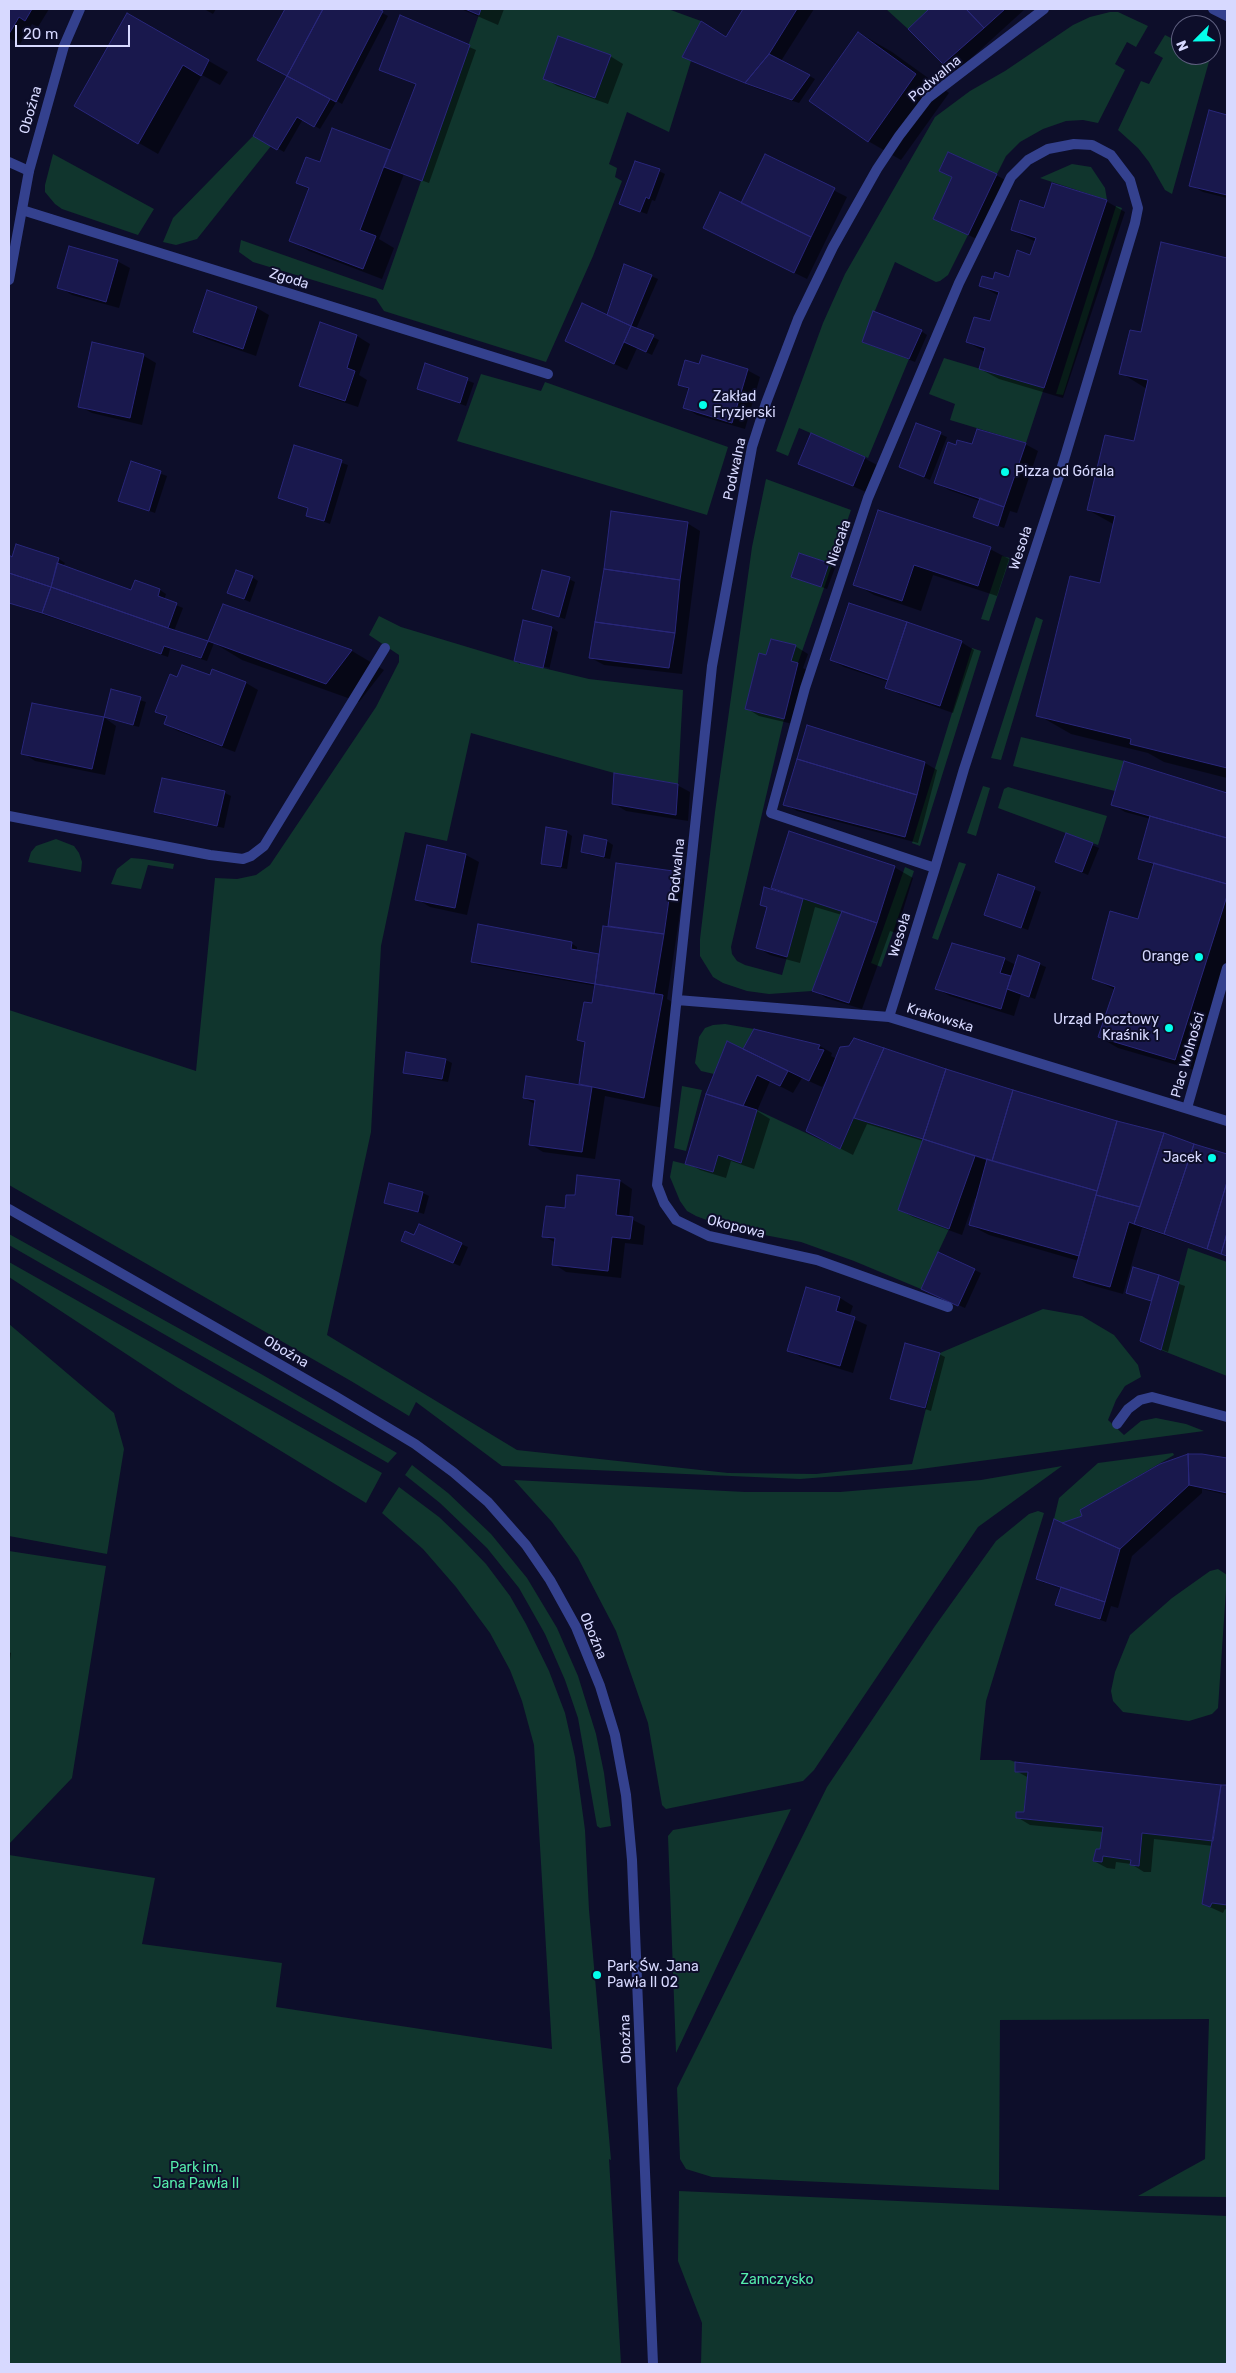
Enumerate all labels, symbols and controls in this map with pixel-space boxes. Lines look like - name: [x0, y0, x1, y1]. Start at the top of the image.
- scale bar: [18, 15, 132, 47]
- north arrow: [1171, 15, 1221, 65]
- text: 20 m: [23, 25, 58, 43]
- text: N: [1173, 38, 1192, 54]
- street label: Podwalna: [905, 52, 965, 106]
- street label: Oboźna: [16, 84, 46, 136]
- street label: Zgoda: [267, 265, 311, 293]
- place label: Zakład Fryzjerski: [713, 389, 776, 422]
- marker: Zakład Fryzjerski: [697, 399, 709, 411]
- street label: Podwalna: [720, 436, 750, 502]
- place label: Pizza od Górala: [1015, 464, 1114, 480]
- marker: Pizza od Górala: [999, 466, 1011, 478]
- street label: Niecała: [823, 518, 855, 568]
- street label: Wesoła: [1006, 524, 1036, 572]
- street label: Podwalna: [665, 837, 689, 903]
- street label: Wesoła: [885, 911, 915, 959]
- place label: Orange: [1142, 949, 1189, 965]
- marker: Orange: [1193, 951, 1205, 963]
- street label: Krakowska: [905, 1000, 975, 1036]
- street label: Plac Wolności: [1168, 1010, 1208, 1100]
- place label: Urząd Pocztowy Kraśnik 1: [1053, 1012, 1159, 1044]
- marker: Urząd Pocztowy Kraśnik 1: [1163, 1022, 1175, 1034]
- place label: Jacek: [1163, 1150, 1202, 1166]
- marker: Jacek: [1206, 1152, 1218, 1164]
- street label: Okopowa: [705, 1212, 767, 1242]
- street label: Oboźna: [261, 1332, 311, 1372]
- street label: Oboźna: [576, 1610, 610, 1662]
- place label: Park Św. Jana Pawła II 02: [607, 1959, 699, 1991]
- marker: Park Św. Jana Pawła II 02: [591, 1969, 603, 1981]
- street label: Oboźna: [617, 2014, 635, 2064]
- park label: Park im. Jana Pawła II: [153, 2160, 239, 2192]
- park label: Zamczysko: [741, 2272, 813, 2288]

